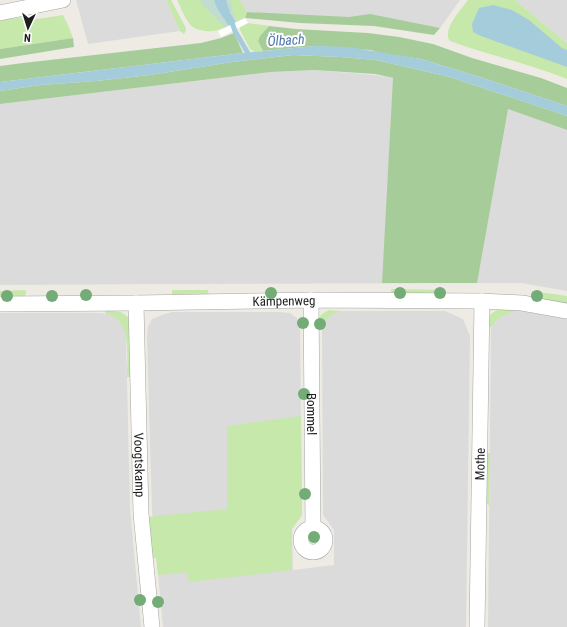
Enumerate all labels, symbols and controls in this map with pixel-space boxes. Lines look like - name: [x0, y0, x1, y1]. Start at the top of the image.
- north arrow: [8, 8, 48, 48]
- text: N: [23, 31, 31, 44]
- water label: Ölbach: [267, 31, 305, 49]
- street label: Kämpenweg: [252, 292, 315, 309]
- street label: Bommel: [304, 393, 320, 435]
- street label: Voogtskamp: [132, 432, 148, 497]
- street label: Mothe: [472, 448, 487, 480]

